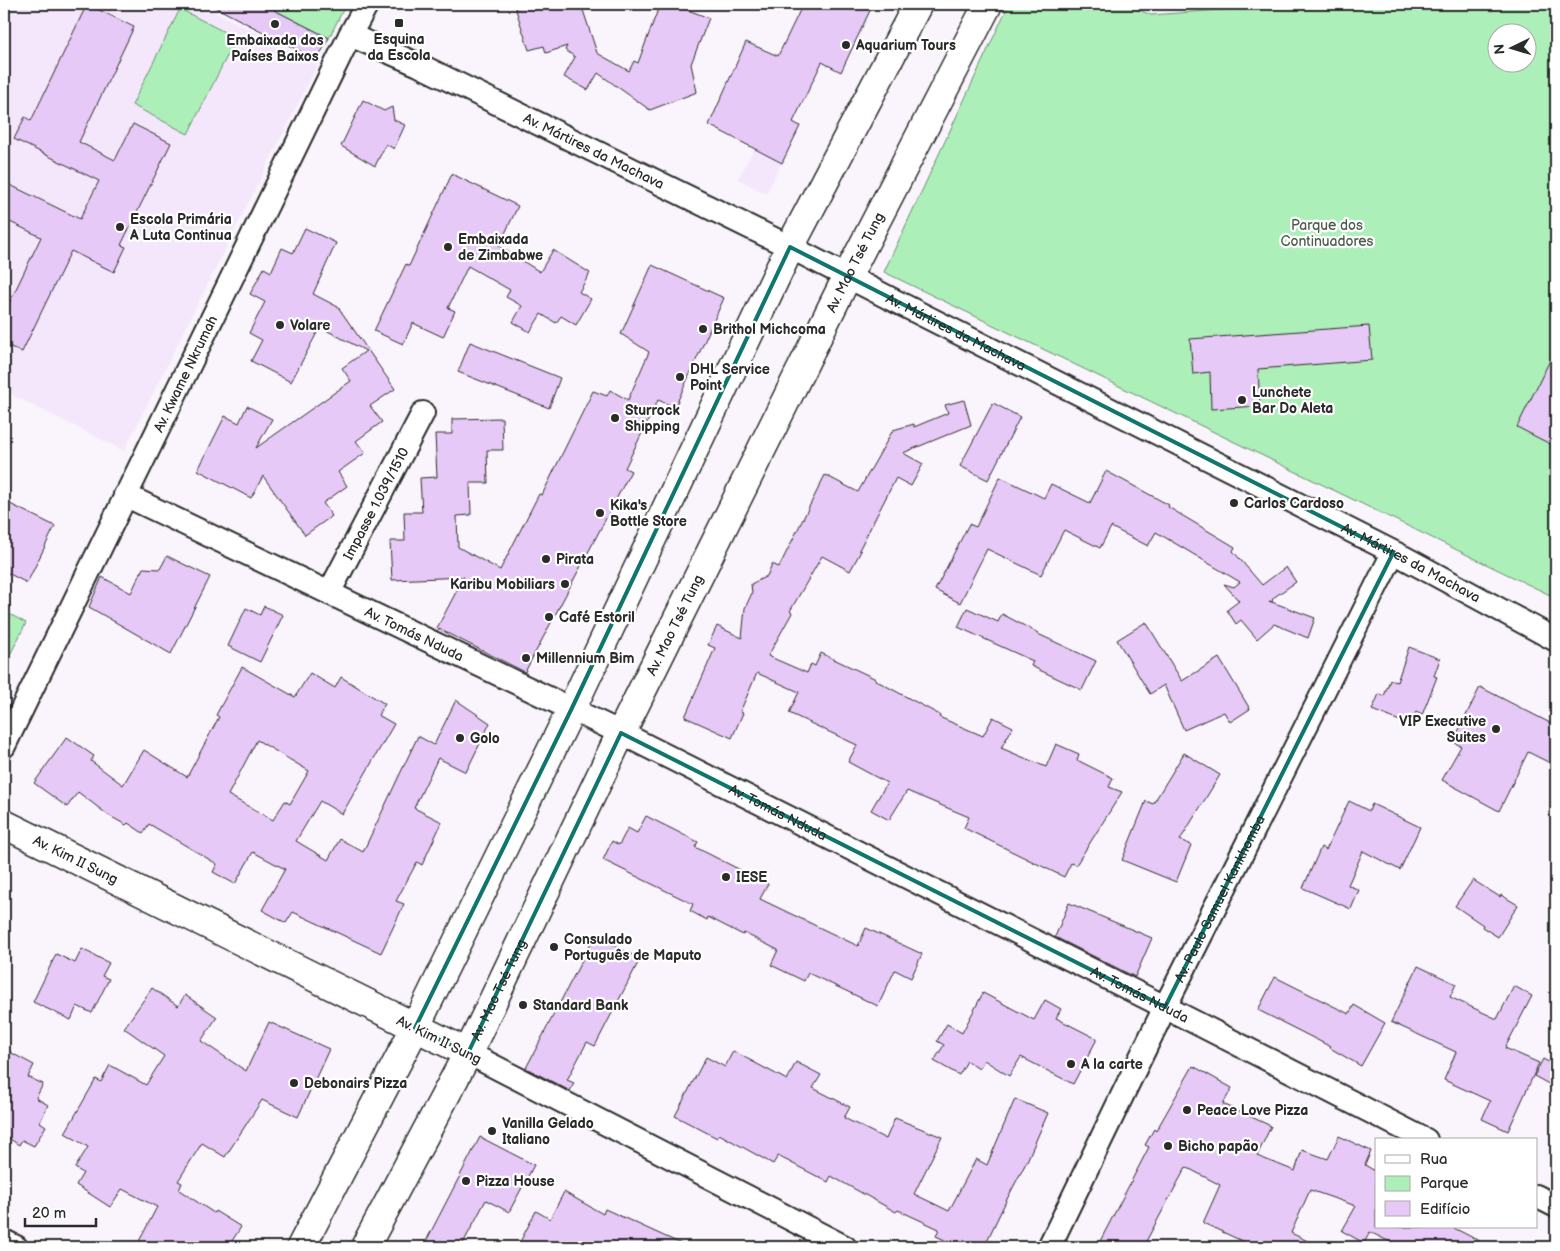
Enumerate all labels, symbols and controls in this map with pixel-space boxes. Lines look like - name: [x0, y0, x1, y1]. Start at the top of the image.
- marker: Esquina da Escola: [393, 17, 405, 29]
- marker: Embaixada dos Países Baixos: [269, 18, 281, 30]
- north arrow: [1488, 22, 1538, 72]
- place label: Esquina da Escola: [367, 31, 431, 64]
- place label: Embaixada dos Países Baixos: [226, 32, 324, 65]
- place label: Aquarium Tours: [855, 37, 956, 54]
- marker: Aquarium Tours: [840, 39, 852, 51]
- text: N: [1491, 43, 1508, 55]
- street label: Av. Mártires da Machava: [521, 109, 667, 192]
- street label: Av. Mao Tsé Tung: [822, 209, 888, 315]
- place label: Escola Primária A Luta Continua: [129, 211, 232, 244]
- park label: Parque dos Continuadores: [1281, 217, 1374, 250]
- marker: Escola Primária A Luta Continua: [114, 221, 126, 233]
- place label: Embaixada de Zimbabwe: [458, 231, 543, 264]
- marker: Embaixada de Zimbabwe: [442, 241, 454, 253]
- street label: Av. Mártires da Machava: [883, 289, 1029, 374]
- street label: Av. Kwame Nkrumah: [150, 312, 221, 435]
- place label: Volare: [290, 317, 330, 334]
- marker: Volare: [274, 319, 286, 331]
- place label: Brithol Michcoma: [713, 321, 826, 338]
- marker: Brithol Michcoma: [697, 323, 709, 335]
- place label: DHL Service Point: [690, 361, 770, 394]
- marker: DHL Service Point: [674, 371, 686, 383]
- place label: Lunchete Bar Do Aleta: [1252, 384, 1333, 417]
- marker: Lunchete Bar Do Aleta: [1236, 394, 1248, 406]
- place label: Sturrock Shipping: [625, 402, 681, 435]
- marker: Sturrock Shipping: [609, 412, 621, 424]
- street label: Impasse 1.039/1510: [339, 444, 412, 563]
- place label: Carlos Cardoso: [1244, 495, 1344, 512]
- place label: Kika's Bottle Store: [610, 497, 687, 530]
- marker: Carlos Cardoso: [1228, 497, 1240, 509]
- marker: Kika's Bottle Store: [594, 507, 606, 519]
- street label: Av. Mártires da Machava: [1339, 519, 1483, 606]
- place label: Pirata: [556, 551, 594, 568]
- marker: Pirata: [540, 553, 552, 565]
- street label: Av. Mao Tsé Tung: [643, 572, 707, 678]
- place label: Karibu Mobiliars: [450, 576, 555, 593]
- marker: Karibu Mobiliars: [559, 578, 571, 590]
- street label: Av. Tomás Nduda: [362, 603, 467, 665]
- place label: Café Estoril: [559, 609, 635, 626]
- marker: Café Estoril: [543, 611, 555, 623]
- place label: Millennium Bim: [536, 650, 635, 667]
- marker: Millennium Bim: [520, 652, 532, 664]
- place label: VIP Executive Suites: [1399, 713, 1486, 746]
- marker: VIP Executive Suites: [1490, 723, 1502, 735]
- place label: Golo: [470, 730, 500, 747]
- marker: Golo: [454, 732, 466, 744]
- street label: Av. Tomás Nduda: [726, 780, 830, 844]
- street label: Av. Paulo Samuel Kankhomba: [1170, 812, 1269, 985]
- street label: Av. Kim II Sung: [30, 831, 121, 888]
- place label: IESE: [736, 869, 767, 886]
- marker: IESE: [720, 871, 732, 883]
- place label: Consulado Português de Maputo: [564, 931, 702, 964]
- street label: Av. Mao Tsé Tung: [467, 936, 530, 1043]
- marker: Consulado Português de Maputo: [548, 941, 560, 953]
- street label: Av. Tomás Nduda: [1088, 963, 1192, 1026]
- place label: Standard Bank: [533, 997, 629, 1014]
- marker: Standard Bank: [517, 999, 529, 1011]
- street label: Av. Kim II Sung: [394, 1012, 484, 1068]
- place label: A la carte: [1080, 1056, 1143, 1073]
- marker: A la carte: [1065, 1058, 1077, 1070]
- place label: Debonairs Pizza: [304, 1075, 407, 1092]
- marker: Debonairs Pizza: [288, 1077, 300, 1089]
- place label: Peace Love Pizza: [1197, 1102, 1308, 1119]
- marker: Peace Love Pizza: [1181, 1104, 1193, 1116]
- place label: Vanilla Gelado Italiano: [502, 1115, 594, 1148]
- marker: Vanilla Gelado Italiano: [486, 1125, 498, 1137]
- place label: Bicho papão: [1178, 1138, 1259, 1155]
- legend: [1375, 1138, 1538, 1228]
- marker: Bicho papão: [1162, 1140, 1174, 1152]
- text: Rua: [1420, 1150, 1448, 1169]
- place label: Pizza House: [476, 1173, 555, 1190]
- text: Parque: [1420, 1174, 1469, 1193]
- marker: Pizza House: [460, 1175, 472, 1187]
- scale bar: [25, 1196, 96, 1228]
- text: Edifício: [1420, 1200, 1470, 1219]
- text: 20 m: [32, 1204, 66, 1223]

